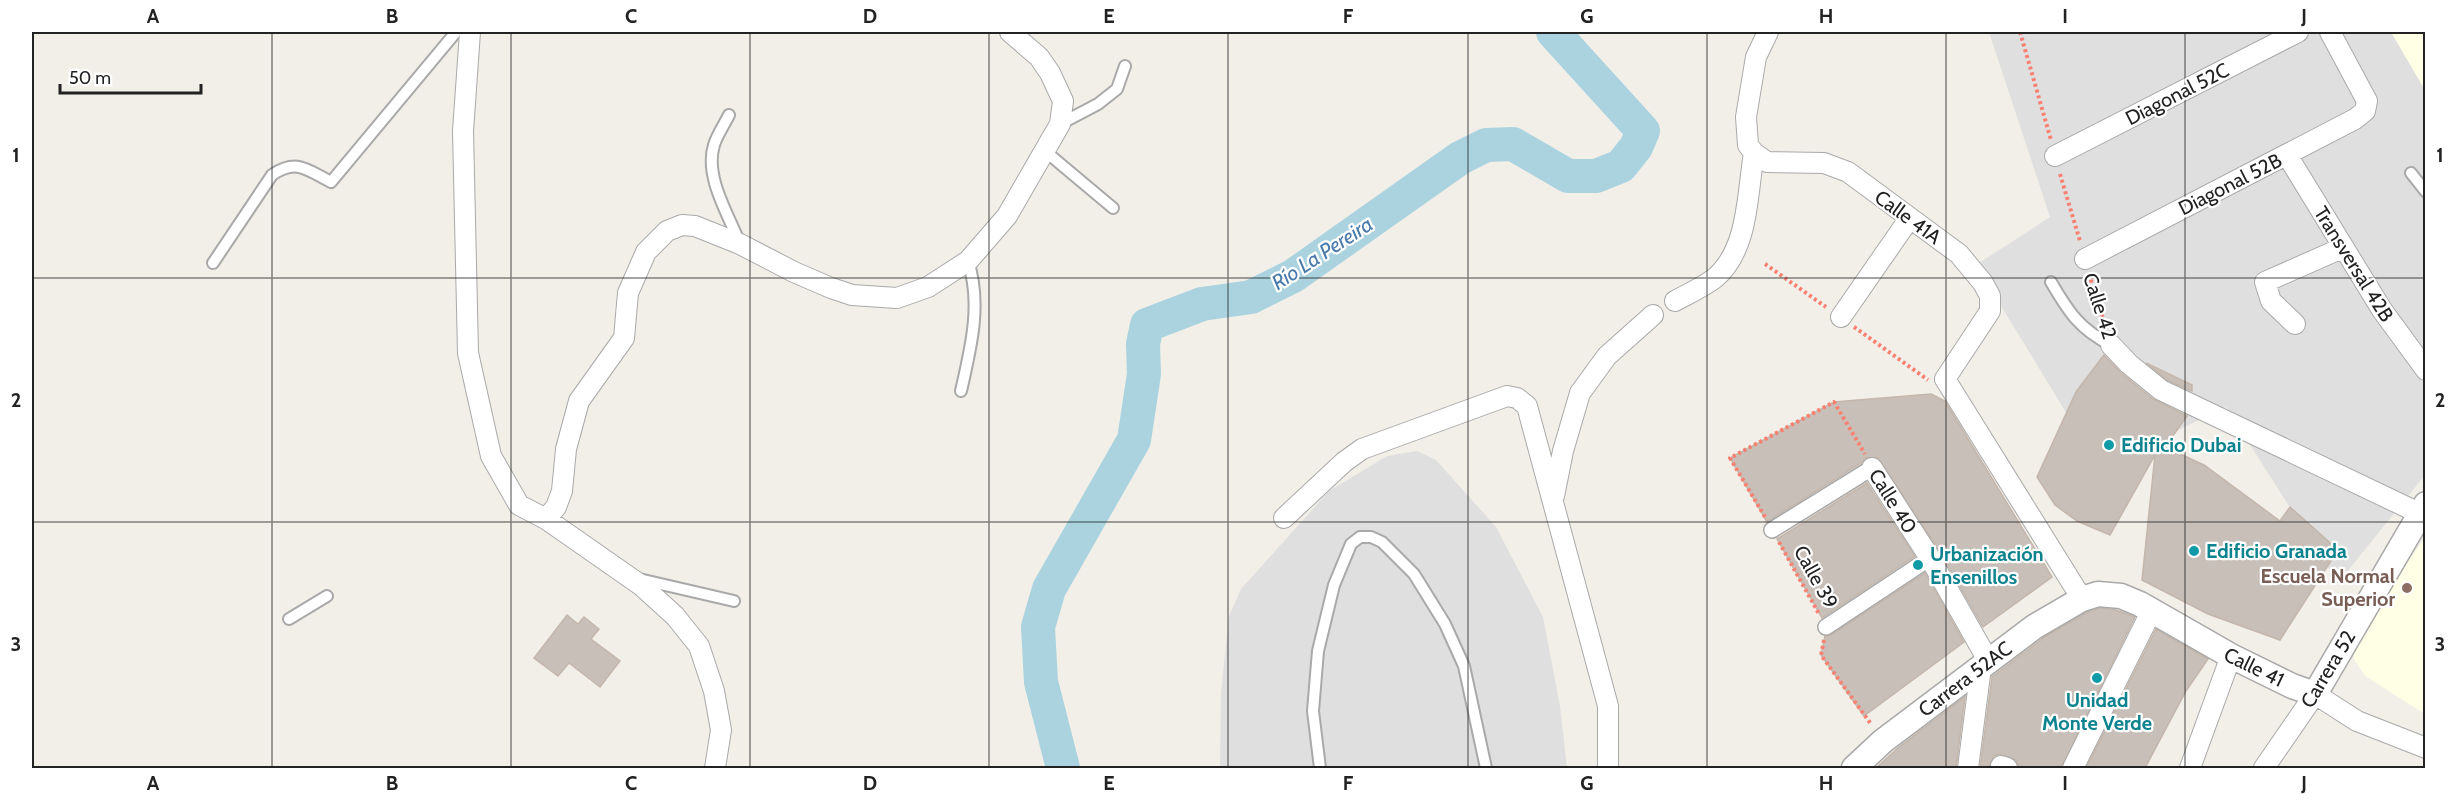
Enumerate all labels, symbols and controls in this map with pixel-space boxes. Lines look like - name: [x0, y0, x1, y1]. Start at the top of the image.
- text: A: [147, 4, 160, 28]
- text: B: [386, 4, 398, 28]
- text: C: [625, 4, 637, 28]
- text: D: [863, 4, 877, 28]
- text: E: [1103, 4, 1115, 28]
- text: F: [1343, 4, 1354, 28]
- text: G: [1580, 4, 1594, 28]
- text: H: [1819, 4, 1833, 28]
- text: I: [2062, 4, 2068, 28]
- text: J: [2300, 4, 2307, 28]
- scale bar: [60, 57, 201, 95]
- street label: Diagonal 52C: [2121, 58, 2233, 130]
- text: 50 m: [69, 67, 111, 89]
- text: 1: [12, 143, 20, 167]
- text: 1: [2436, 143, 2444, 167]
- street label: Diagonal 52B: [2174, 148, 2286, 220]
- street label: Calle 41A: [1870, 185, 1947, 250]
- street label: Transversal 42B: [2309, 202, 2399, 326]
- water label: Río La Pereira: [1267, 211, 1377, 295]
- street label: Calle 42: [2078, 270, 2122, 342]
- text: 2: [11, 388, 21, 412]
- text: 2: [2435, 388, 2445, 412]
- place label: Edificio Dubai: [2121, 433, 2242, 457]
- marker: Edificio Dubai: [2102, 438, 2116, 452]
- street label: Calle 40: [1864, 464, 1922, 538]
- place label: Edificio Granada: [2206, 539, 2347, 563]
- street label: Calle 39: [1789, 541, 1843, 613]
- place label: Urbanización Ensenillos: [1930, 542, 2044, 589]
- marker: Edificio Granada: [2187, 544, 2201, 558]
- marker: Urbanización Ensenillos: [1911, 558, 1925, 572]
- place label: Escuela Normal Superior: [2261, 564, 2395, 611]
- marker: Escuela Normal Superior: [2400, 581, 2414, 595]
- street label: Carrera 52: [2296, 626, 2360, 712]
- text: 3: [11, 632, 21, 656]
- text: 3: [2435, 632, 2445, 656]
- street label: Carrera 52AC: [1914, 636, 2016, 722]
- street label: Calle 41: [2220, 642, 2288, 692]
- marker: Unidad Monte Verde: [2090, 671, 2104, 685]
- place label: Unidad Monte Verde: [2042, 688, 2152, 735]
- text: A: [147, 771, 160, 795]
- text: B: [386, 771, 398, 795]
- text: C: [625, 771, 637, 795]
- text: D: [863, 771, 877, 795]
- text: E: [1103, 771, 1115, 795]
- text: F: [1343, 771, 1354, 795]
- text: G: [1580, 771, 1594, 795]
- text: H: [1819, 771, 1833, 795]
- text: I: [2062, 771, 2068, 795]
- text: J: [2300, 771, 2307, 795]

